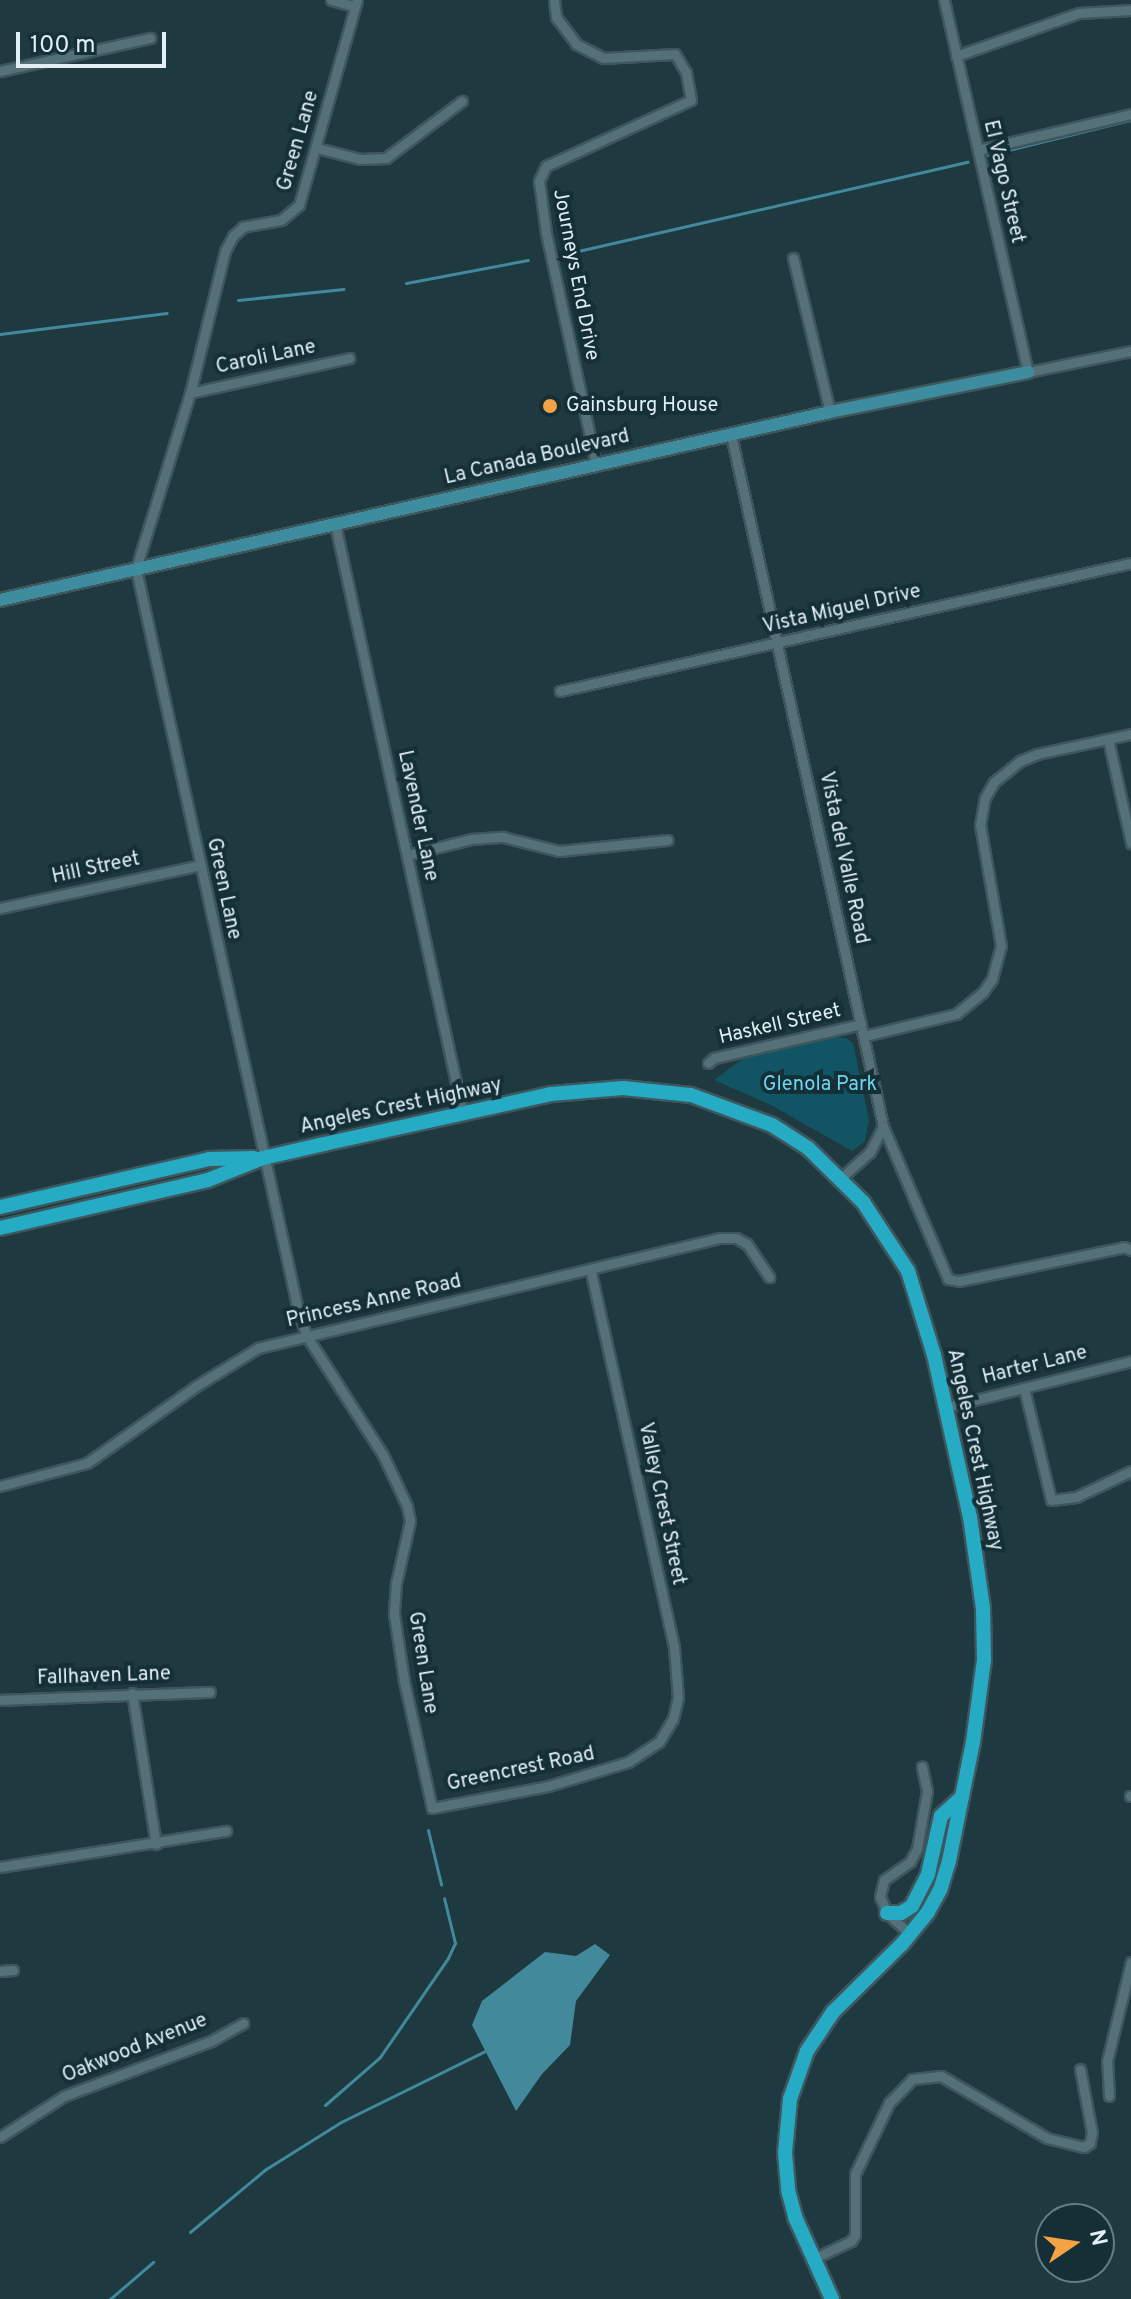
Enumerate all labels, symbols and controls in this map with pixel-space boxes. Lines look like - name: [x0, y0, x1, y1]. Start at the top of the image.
- scale bar: [20, 16, 170, 66]
- text: 100 m: [30, 31, 96, 61]
- street label: Green Lane: [273, 88, 325, 194]
- street label: El Vago Street: [977, 118, 1029, 246]
- street label: Journeys End Drive: [547, 187, 603, 363]
- street label: Caroli Lane: [214, 336, 318, 380]
- place label: Gainsburg House: [566, 394, 718, 418]
- marker: Gainsburg House: [541, 397, 559, 415]
- street label: La Canada Boulevard: [442, 425, 632, 491]
- street label: Vista Miguel Drive: [761, 580, 923, 640]
- street label: Lavender Lane: [391, 748, 443, 884]
- street label: Vista del Valle Road: [813, 769, 873, 947]
- street label: Green Lane: [201, 836, 245, 942]
- street label: Hill Street: [50, 848, 142, 890]
- street label: Haskell Street: [717, 999, 843, 1051]
- park label: Glenola Park: [763, 1073, 877, 1097]
- street label: Angeles Crest Highway: [298, 1074, 504, 1140]
- street label: Princess Anne Road: [284, 1270, 464, 1334]
- street label: Harter Lane: [980, 1341, 1090, 1391]
- street label: Angeles Crest Highway: [941, 1347, 1007, 1553]
- street label: Valley Crest Street: [632, 1421, 690, 1587]
- street label: Green Lane: [402, 1610, 442, 1716]
- street label: Fallhaven Lane: [37, 1663, 171, 1691]
- street label: Greencrest Road: [445, 1743, 597, 1797]
- street label: Oakwood Avenue: [59, 2009, 211, 2089]
- north arrow: [1035, 2203, 1115, 2283]
- text: N: [1082, 2227, 1112, 2249]

